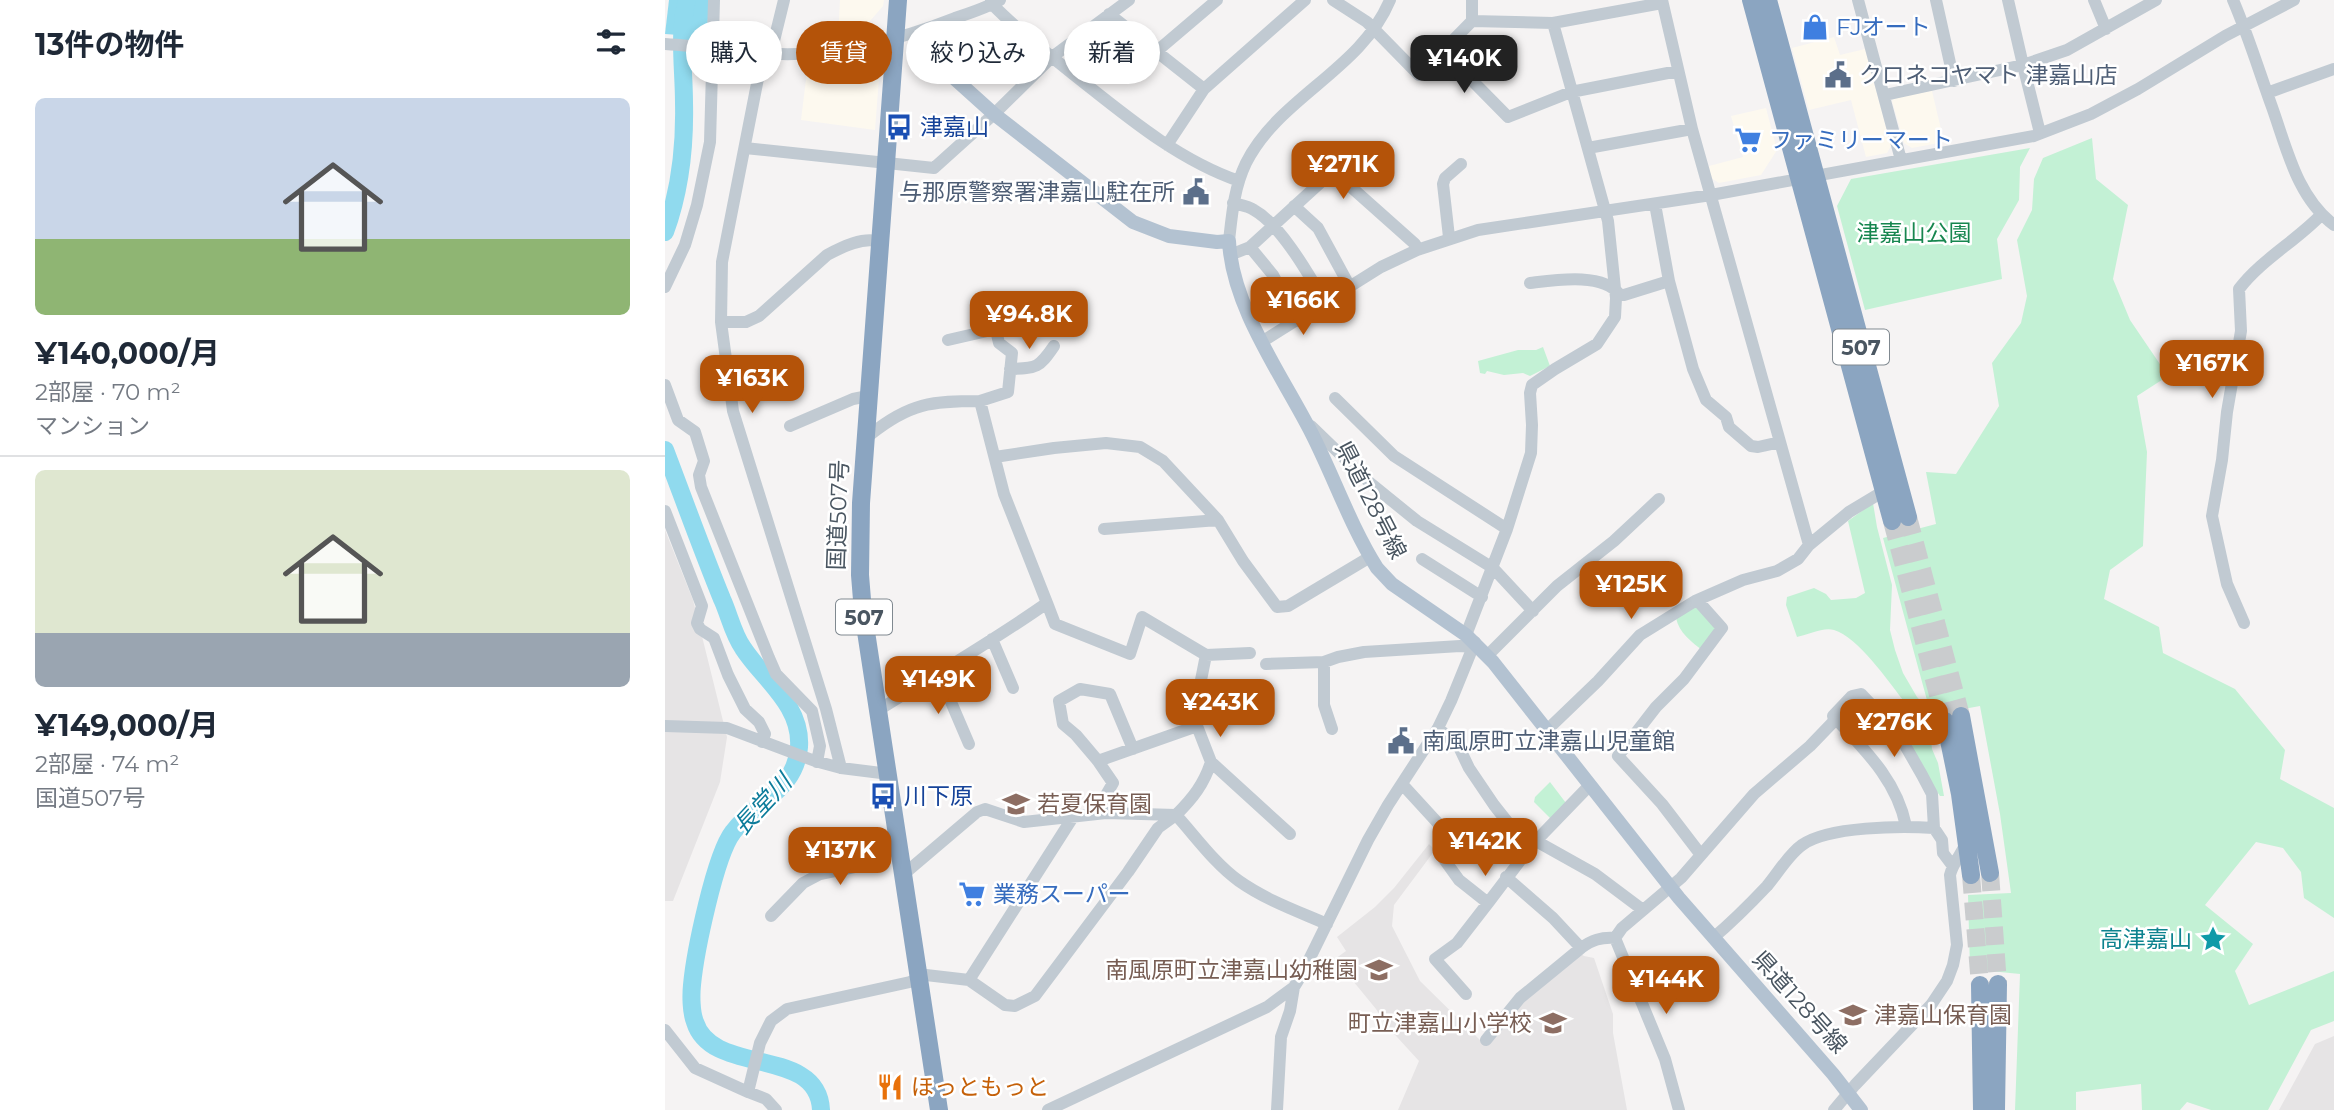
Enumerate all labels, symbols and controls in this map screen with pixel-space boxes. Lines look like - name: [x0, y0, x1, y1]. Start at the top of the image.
- shop icon: FJオート: [1800, 12, 1830, 42]
- place label: FJオート: [1836, 13, 1931, 41]
- chip: 購入: [686, 21, 782, 84]
- chip: 賃貸: [796, 21, 892, 84]
- chip: 絞り込み: [906, 21, 1050, 84]
- chip: 新着: [1064, 21, 1160, 84]
- icon: filters: [592, 23, 630, 61]
- text: 13件の物件: [35, 26, 185, 63]
- pin: ¥140K: [1415, 36, 1513, 95]
- text: ¥140K: [1426, 44, 1502, 72]
- public building icon: クロネコヤマト 津嘉山店: [1823, 60, 1853, 90]
- place label: クロネコヤマト 津嘉山店: [1859, 61, 2118, 89]
- bus stop icon: 津嘉山: [884, 112, 914, 142]
- place label: 津嘉山: [920, 113, 989, 141]
- supermarket icon: ファミリーマート: [1733, 125, 1763, 155]
- place label: ファミリーマート: [1769, 126, 1953, 154]
- pin: ¥271K: [1294, 142, 1392, 201]
- icon: home: [270, 144, 396, 270]
- text: ¥271K: [1307, 150, 1379, 178]
- public building icon: 与那原警察署津嘉山駐在所: [1181, 177, 1211, 207]
- place label: 与那原警察署津嘉山駐在所: [899, 178, 1175, 206]
- park label: 津嘉山公園: [1857, 219, 1972, 247]
- pin: ¥166K: [1254, 278, 1352, 337]
- text: ¥166K: [1267, 286, 1339, 314]
- pin: ¥94.8K: [972, 292, 1086, 351]
- text: ¥94.8K: [986, 300, 1072, 328]
- road number: 507: [1833, 330, 1889, 364]
- text: ¥140,000/月: [35, 335, 220, 372]
- pin: ¥167K: [2163, 340, 2261, 400]
- text: ¥167K: [2176, 349, 2248, 377]
- pin: ¥163K: [703, 356, 801, 415]
- text: ¥163K: [716, 364, 788, 392]
- text: 2部屋 · 70 m²: [35, 378, 181, 406]
- text: マンション: [35, 412, 150, 440]
- street label: 県道128号線: [1329, 437, 1413, 563]
- street label: 国道507号: [822, 459, 854, 571]
- icon: home: [270, 516, 396, 642]
- pin: ¥125K: [1582, 562, 1680, 621]
- text: ¥125K: [1596, 570, 1666, 598]
- road number: 507: [836, 600, 892, 634]
- pin: ¥149K: [889, 656, 987, 716]
- text: ¥149K: [901, 665, 975, 693]
- pin: ¥243K: [1171, 680, 1269, 739]
- text: ¥243K: [1182, 688, 1258, 716]
- pin: ¥276K: [1845, 700, 1943, 759]
- text: ¥149,000/月: [35, 707, 219, 744]
- text: ¥276K: [1856, 708, 1932, 736]
- public building icon: 南風原町立津嘉山児童館: [1386, 726, 1416, 756]
- place label: 南風原町立津嘉山児童館: [1422, 727, 1675, 755]
- text: 2部屋 · 74 m²: [35, 750, 180, 778]
- water label: 長堂川: [727, 766, 799, 840]
- bus stop icon: 川下原: [868, 781, 898, 811]
- place label: 川下原: [904, 782, 973, 810]
- text: 国道507号: [35, 784, 146, 812]
- school or university icon: 若夏保育園: [1001, 789, 1031, 819]
- place label: 若夏保育園: [1037, 790, 1152, 818]
- pin: ¥142K: [1436, 818, 1534, 878]
- text: ¥142K: [1448, 827, 1522, 855]
- pin: ¥137K: [791, 828, 889, 887]
- text: ¥137K: [804, 836, 876, 864]
- supermarket icon: 業務スーパー: [957, 879, 987, 909]
- place label: 業務スーパー: [993, 880, 1131, 908]
- place icon: 高津嘉山: [2198, 924, 2228, 954]
- place label: 高津嘉山: [2100, 925, 2192, 953]
- street label: 県道128号線: [1747, 945, 1853, 1059]
- school or university icon: 南風原町立津嘉山幼稚園: [1364, 955, 1394, 985]
- place label: 南風原町立津嘉山幼稚園: [1105, 956, 1358, 984]
- pin: ¥144K: [1617, 956, 1715, 1016]
- text: ¥144K: [1628, 965, 1704, 993]
- school or university icon: 津嘉山保育園: [1838, 1000, 1868, 1030]
- place label: 津嘉山保育園: [1874, 1001, 2012, 1029]
- school or university icon: 町立津嘉山小学校: [1538, 1008, 1568, 1038]
- place label: 町立津嘉山小学校: [1348, 1009, 1532, 1037]
- restaurant icon: ほっともっと: [875, 1072, 905, 1102]
- place label: ほっともっと: [911, 1073, 1049, 1101]

